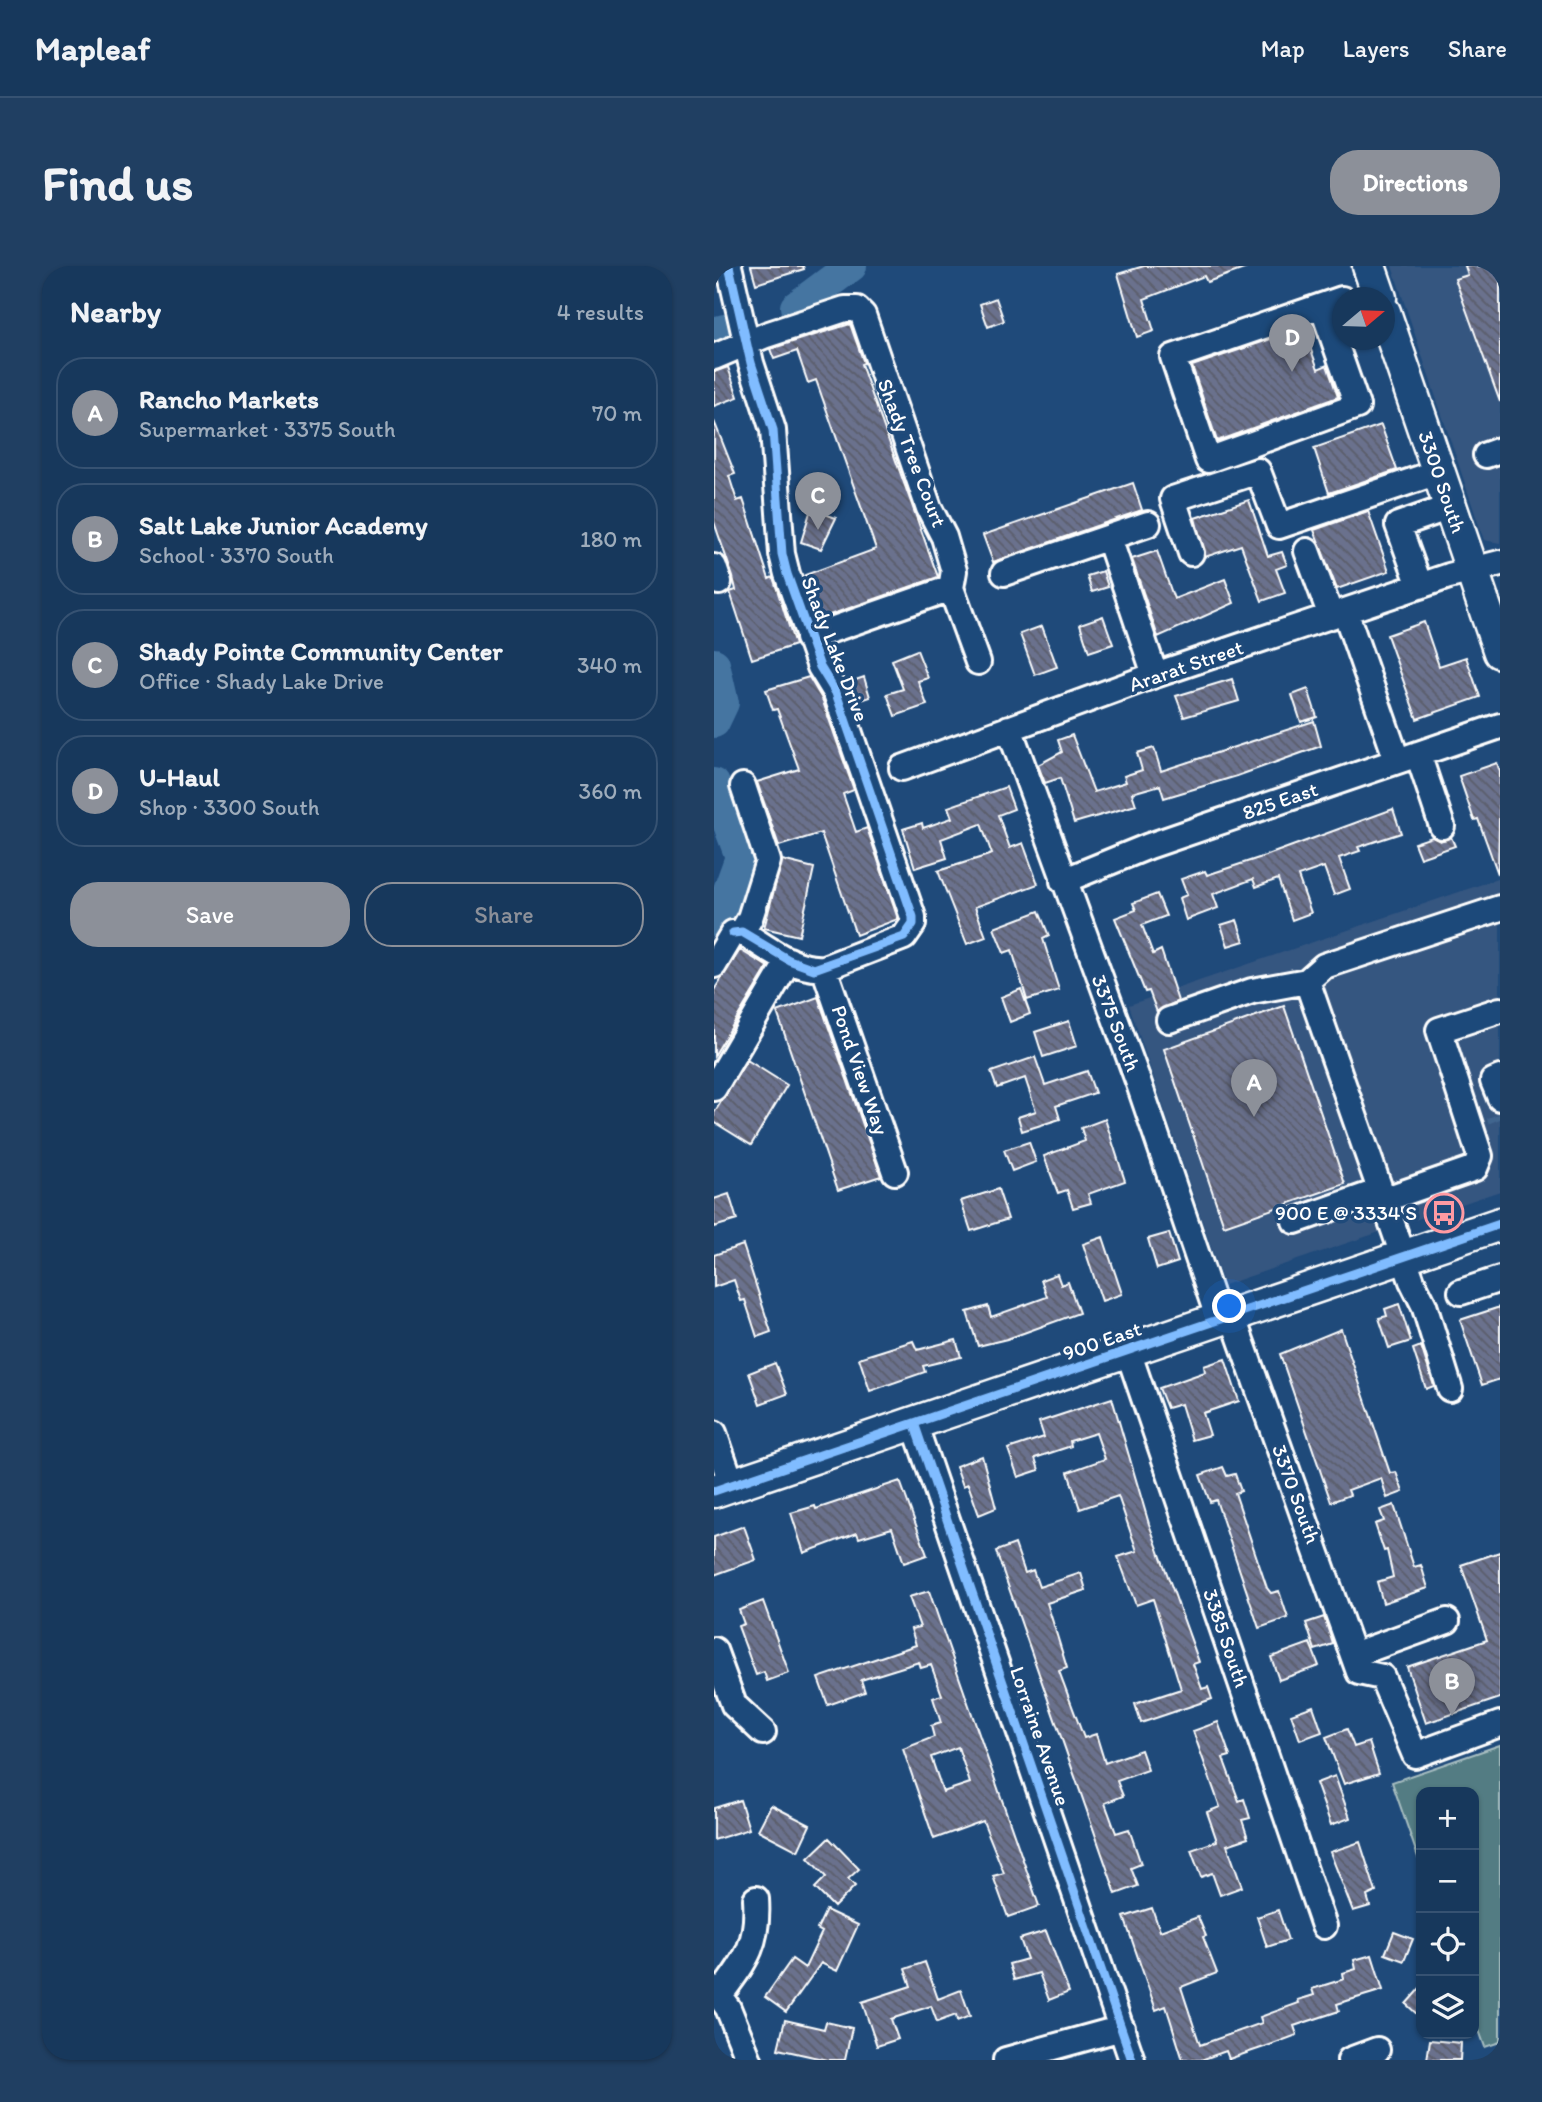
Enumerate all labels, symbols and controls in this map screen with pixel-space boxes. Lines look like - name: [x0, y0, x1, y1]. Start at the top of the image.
- text: Mapleaf: [35, 29, 150, 68]
- text: Map: [1261, 34, 1305, 63]
- text: Layers: [1343, 34, 1410, 63]
- text: Share: [1448, 34, 1507, 63]
- button: Directions: [1330, 150, 1500, 215]
- text: Find us: [42, 153, 193, 212]
- north arrow: [1332, 287, 1395, 350]
- text: Nearby: [70, 293, 161, 330]
- text: 4 results: [557, 298, 644, 326]
- pin: D: [1269, 314, 1315, 372]
- street label: Shady Tree Court: [873, 375, 952, 531]
- text: Rancho Markets: [139, 383, 319, 415]
- text: A: [88, 399, 102, 427]
- text: 70 m: [592, 399, 642, 427]
- text: Supermarket · 3375 South: [139, 415, 395, 443]
- street label: 3300 South: [1413, 428, 1472, 536]
- pin: C: [795, 472, 841, 530]
- text: Salt Lake Junior Academy: [139, 509, 427, 541]
- text: B: [88, 525, 102, 553]
- text: 180 m: [580, 525, 642, 553]
- text: School · 3370 South: [139, 541, 334, 569]
- street label: Shady Lake Drive: [796, 573, 875, 725]
- street label: Ararat Street: [1125, 634, 1246, 697]
- text: Shady Pointe Community Center: [139, 635, 503, 667]
- text: C: [88, 651, 102, 679]
- text: 340 m: [577, 651, 642, 679]
- text: Office · Shady Lake Drive: [139, 667, 384, 695]
- text: U-Haul: [139, 761, 220, 793]
- street label: 825 East: [1239, 776, 1321, 825]
- text: D: [87, 777, 103, 805]
- text: 360 m: [579, 777, 642, 805]
- text: Shop · 3300 South: [139, 793, 320, 821]
- button: Save: [70, 882, 350, 947]
- button: Share: [364, 882, 644, 947]
- street label: 3375 South: [1087, 971, 1146, 1075]
- street label: Pond View Way: [827, 1002, 894, 1138]
- pin: A: [1231, 1059, 1277, 1117]
- bus stop icon: 900 E @ 3334 S: [1423, 1192, 1465, 1234]
- place label: 900 E @ 3334 S: [1275, 1200, 1417, 1225]
- your location: [1212, 1289, 1246, 1323]
- street label: 900 East: [1059, 1315, 1144, 1366]
- street label: 3370 South: [1267, 1441, 1326, 1547]
- street label: 3385 South: [1198, 1585, 1255, 1691]
- pin: B: [1429, 1658, 1475, 1716]
- street label: Lorraine Avenue: [1005, 1663, 1076, 1809]
- map controls: [1416, 1787, 1479, 2039]
- button: +: [1416, 1787, 1479, 1850]
- button: −: [1416, 1850, 1479, 1913]
- button: locate: [1416, 1913, 1479, 1976]
- button: layers: [1416, 1976, 1479, 2039]

